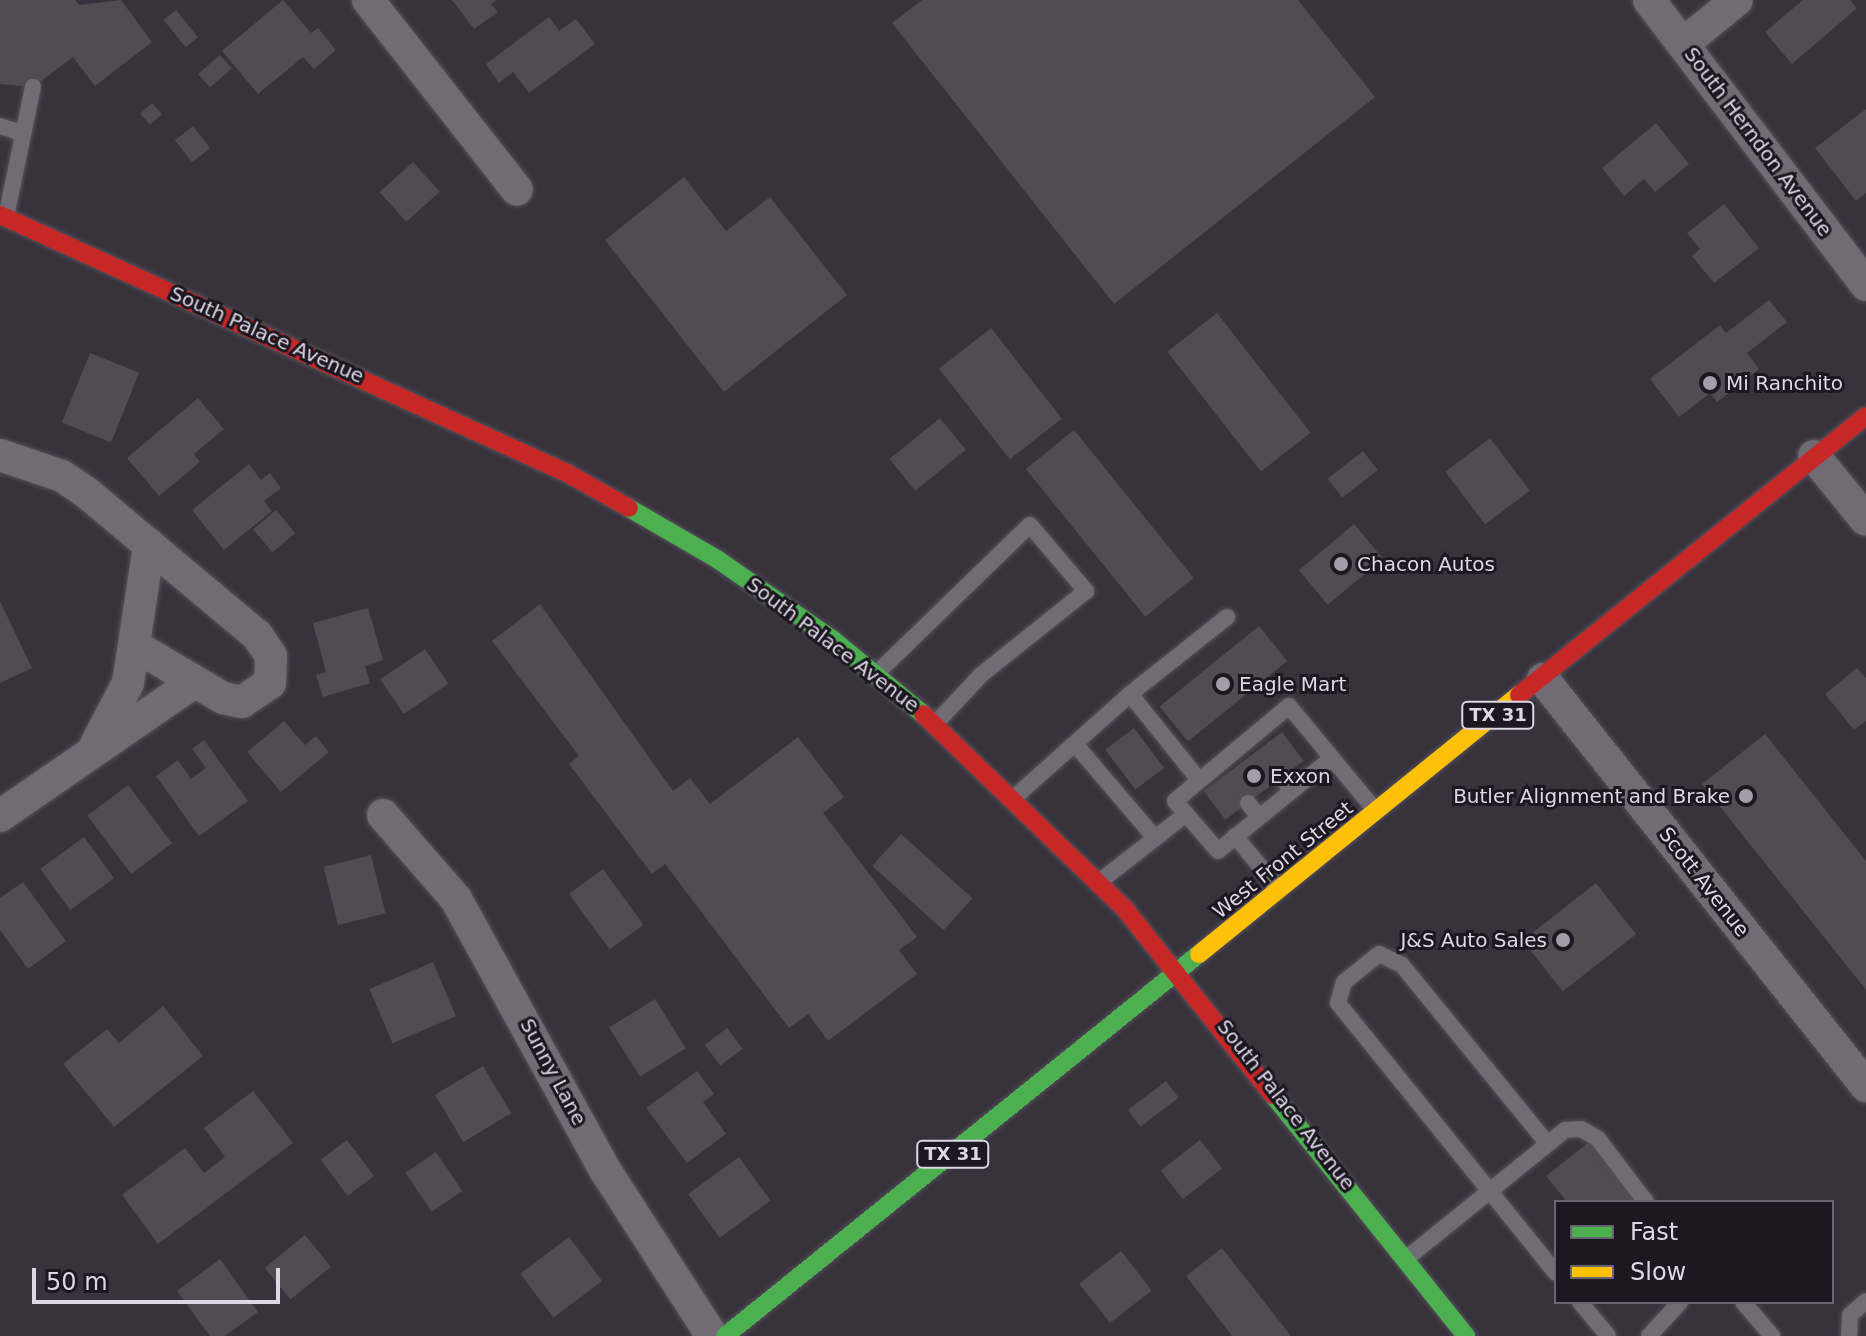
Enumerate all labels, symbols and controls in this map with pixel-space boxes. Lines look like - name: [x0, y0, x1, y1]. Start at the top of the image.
- street label: South Herndon Avenue: [1679, 43, 1837, 241]
- street label: South Palace Avenue: [166, 281, 368, 389]
- place label: Mi Ranchito: [1726, 371, 1843, 395]
- marker: Mi Ranchito: [1701, 374, 1719, 392]
- place label: Chacon Autos: [1357, 552, 1495, 576]
- marker: Chacon Autos: [1332, 555, 1350, 573]
- street label: South Palace Avenue: [742, 572, 924, 718]
- place label: Eagle Mart: [1239, 672, 1346, 696]
- marker: Eagle Mart: [1214, 675, 1232, 693]
- road number: TX 31: [1460, 701, 1536, 729]
- place label: Exxon: [1270, 764, 1331, 788]
- marker: Exxon: [1245, 767, 1263, 785]
- place label: Butler Alignment and Brake: [1453, 784, 1730, 808]
- marker: Butler Alignment and Brake: [1737, 787, 1755, 805]
- street label: West Front Street: [1208, 796, 1358, 924]
- street label: Scott Avenue: [1654, 822, 1754, 942]
- place label: J&S Auto Sales: [1400, 928, 1547, 952]
- marker: J&S Auto Sales: [1554, 931, 1572, 949]
- street label: Sunny Lane: [515, 1015, 591, 1129]
- street label: South Palace Avenue: [1212, 1015, 1360, 1195]
- road number: TX 31: [915, 1140, 991, 1168]
- legend: [1554, 1200, 1834, 1304]
- text: Fast: [1630, 1218, 1678, 1246]
- scale bar: [36, 1252, 284, 1302]
- text: Slow: [1630, 1258, 1686, 1286]
- text: 50 m: [46, 1268, 108, 1296]

